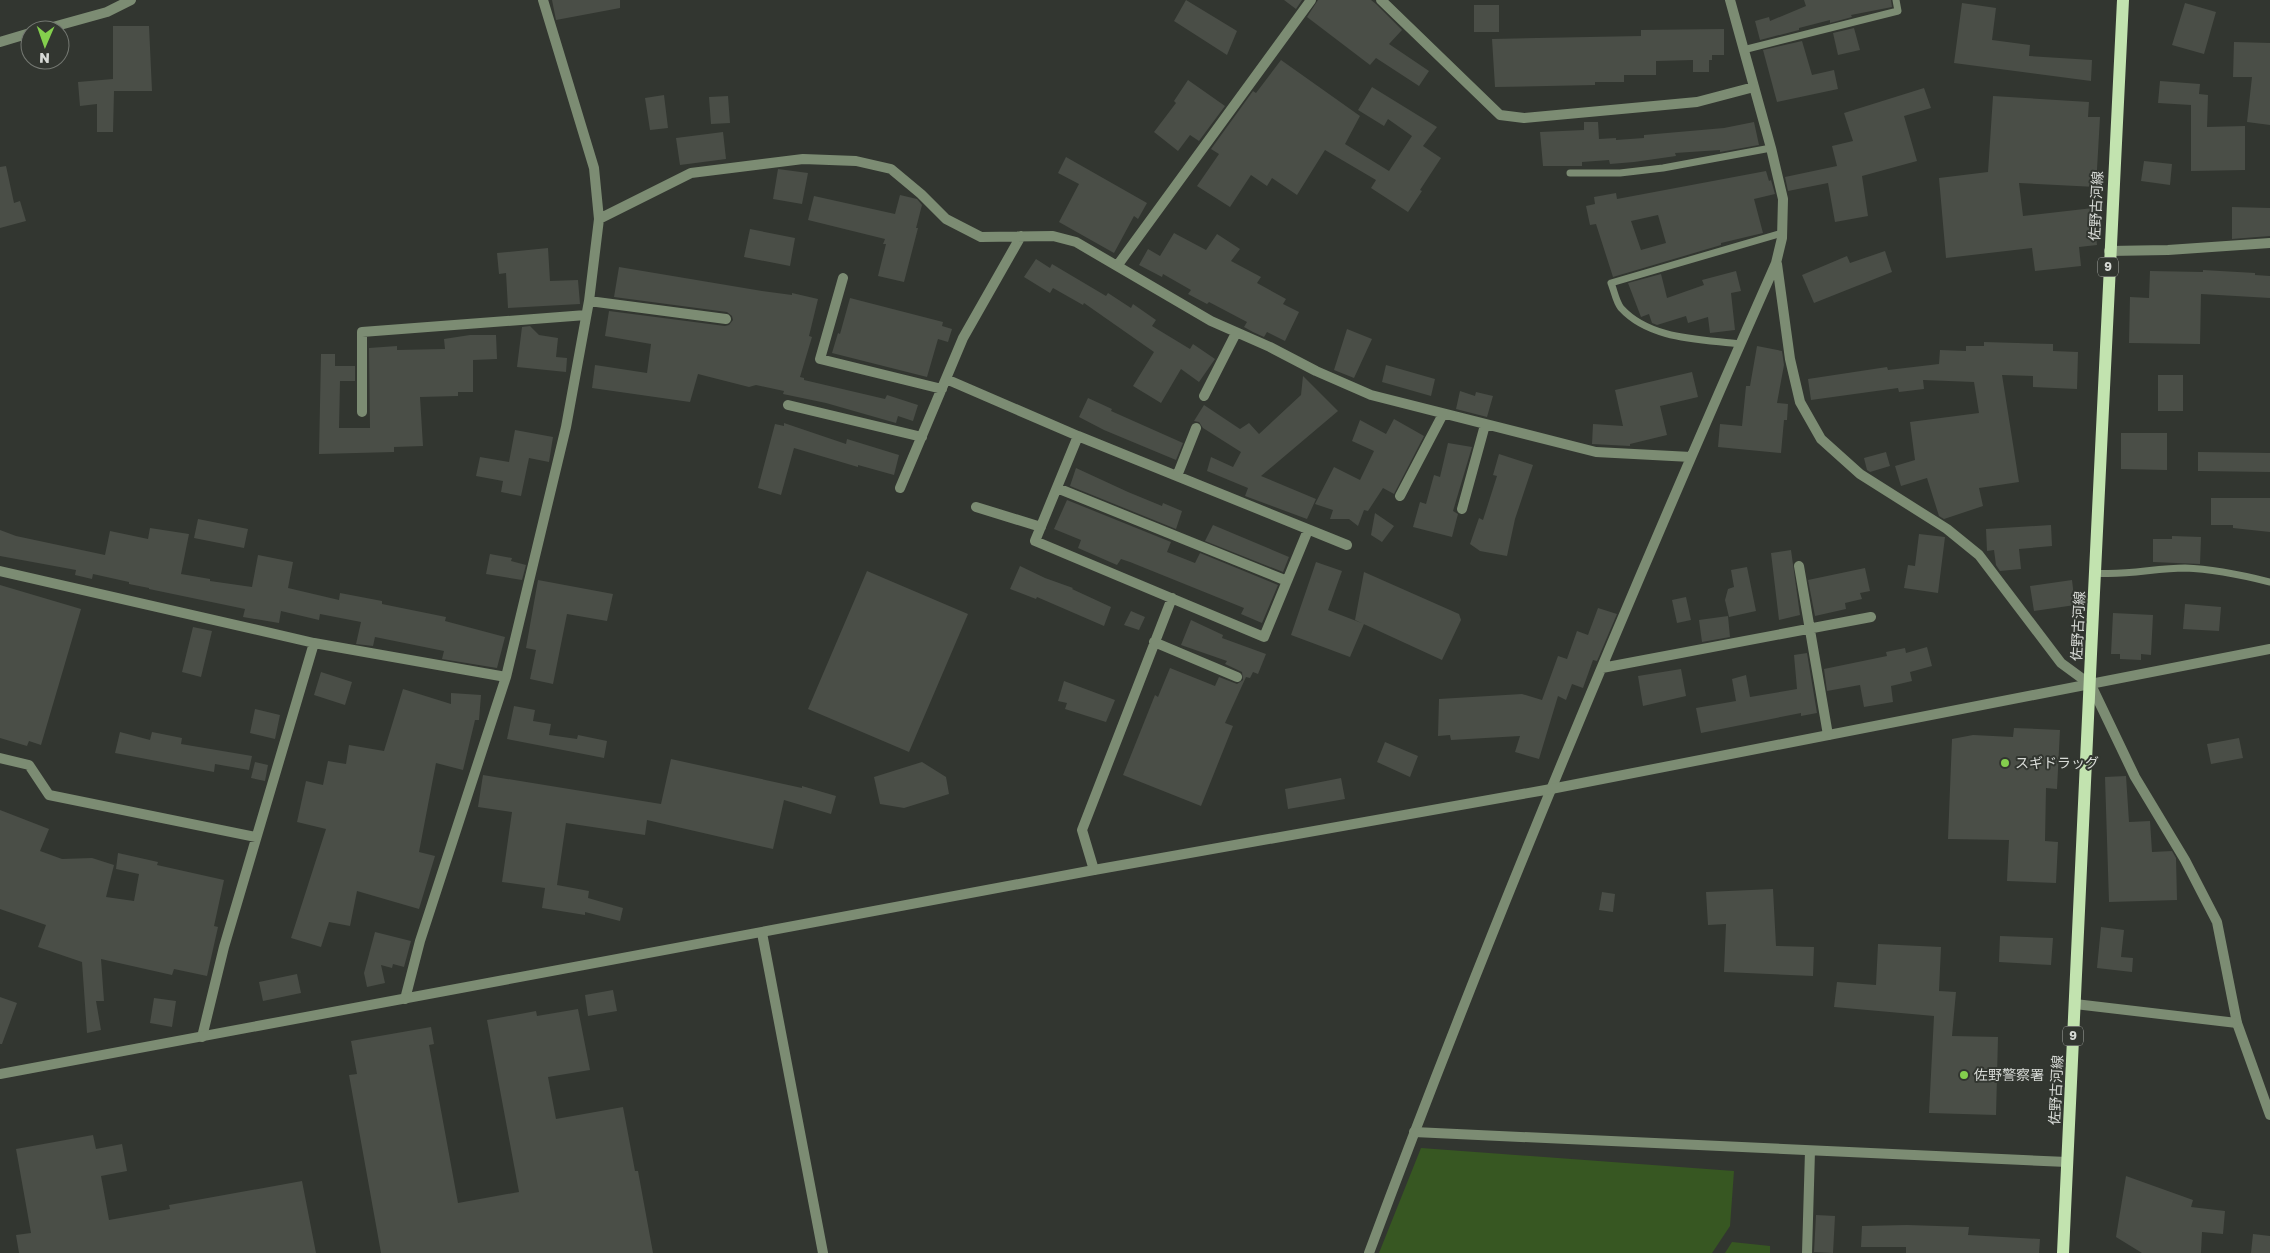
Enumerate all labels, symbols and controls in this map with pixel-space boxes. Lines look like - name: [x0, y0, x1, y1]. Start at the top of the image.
- north arrow: [20, 20, 70, 70]
- text: N: [39, 50, 50, 67]
- street label: 佐野古河線: [2085, 171, 2106, 241]
- road number: 9: [2098, 258, 2118, 276]
- street label: 佐野古河線: [2067, 591, 2088, 661]
- place label: スギドラッグ: [2015, 754, 2099, 771]
- marker: スギドラッグ: [1999, 757, 2011, 769]
- road number: 9: [2063, 1026, 2083, 1046]
- street label: 佐野古河線: [2045, 1055, 2066, 1125]
- place label: 佐野警察署: [1974, 1066, 2044, 1083]
- marker: 佐野警察署: [1958, 1069, 1970, 1081]

